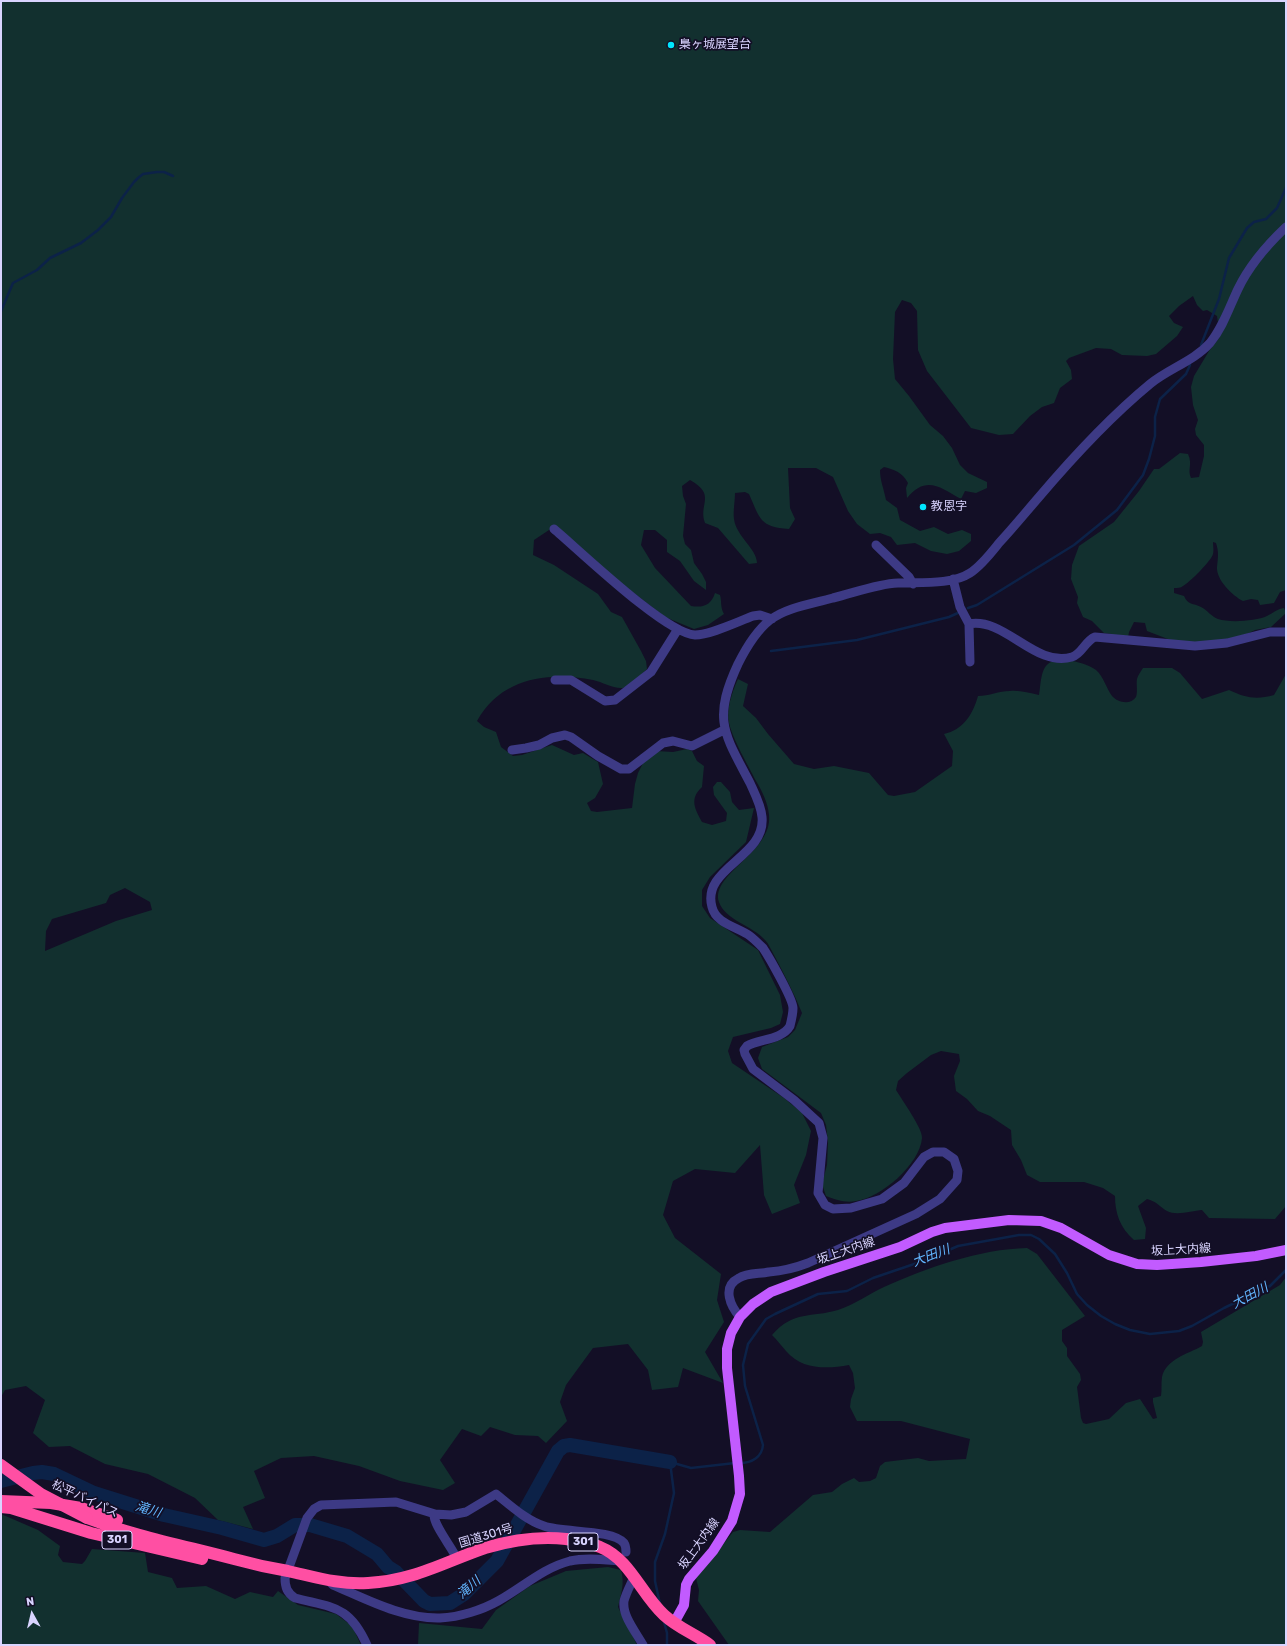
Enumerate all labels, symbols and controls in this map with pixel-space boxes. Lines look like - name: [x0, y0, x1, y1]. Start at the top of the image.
- place label: 梟ヶ城展望台: [679, 38, 751, 52]
- marker: 梟ヶ城展望台: [666, 40, 676, 50]
- place label: 教恩字: [931, 500, 967, 514]
- marker: 教恩字: [918, 502, 928, 512]
- street label: 坂上大内線: [815, 1234, 877, 1268]
- street label: 坂上大内線: [1151, 1241, 1211, 1259]
- water label: 大田川: [910, 1242, 952, 1270]
- water label: 大田川: [1229, 1280, 1271, 1312]
- street label: 松平バイパス: [49, 1477, 121, 1521]
- water label: 滝川: [133, 1499, 163, 1521]
- street label: 坂上大内線: [676, 1515, 722, 1573]
- street label: 国道301号: [457, 1521, 515, 1551]
- road number: 301: [102, 1531, 132, 1549]
- road number: 301: [568, 1533, 598, 1551]
- water label: 滝川: [454, 1574, 484, 1602]
- north arrow: [12, 1594, 52, 1634]
- text: N: [25, 1595, 35, 1609]

